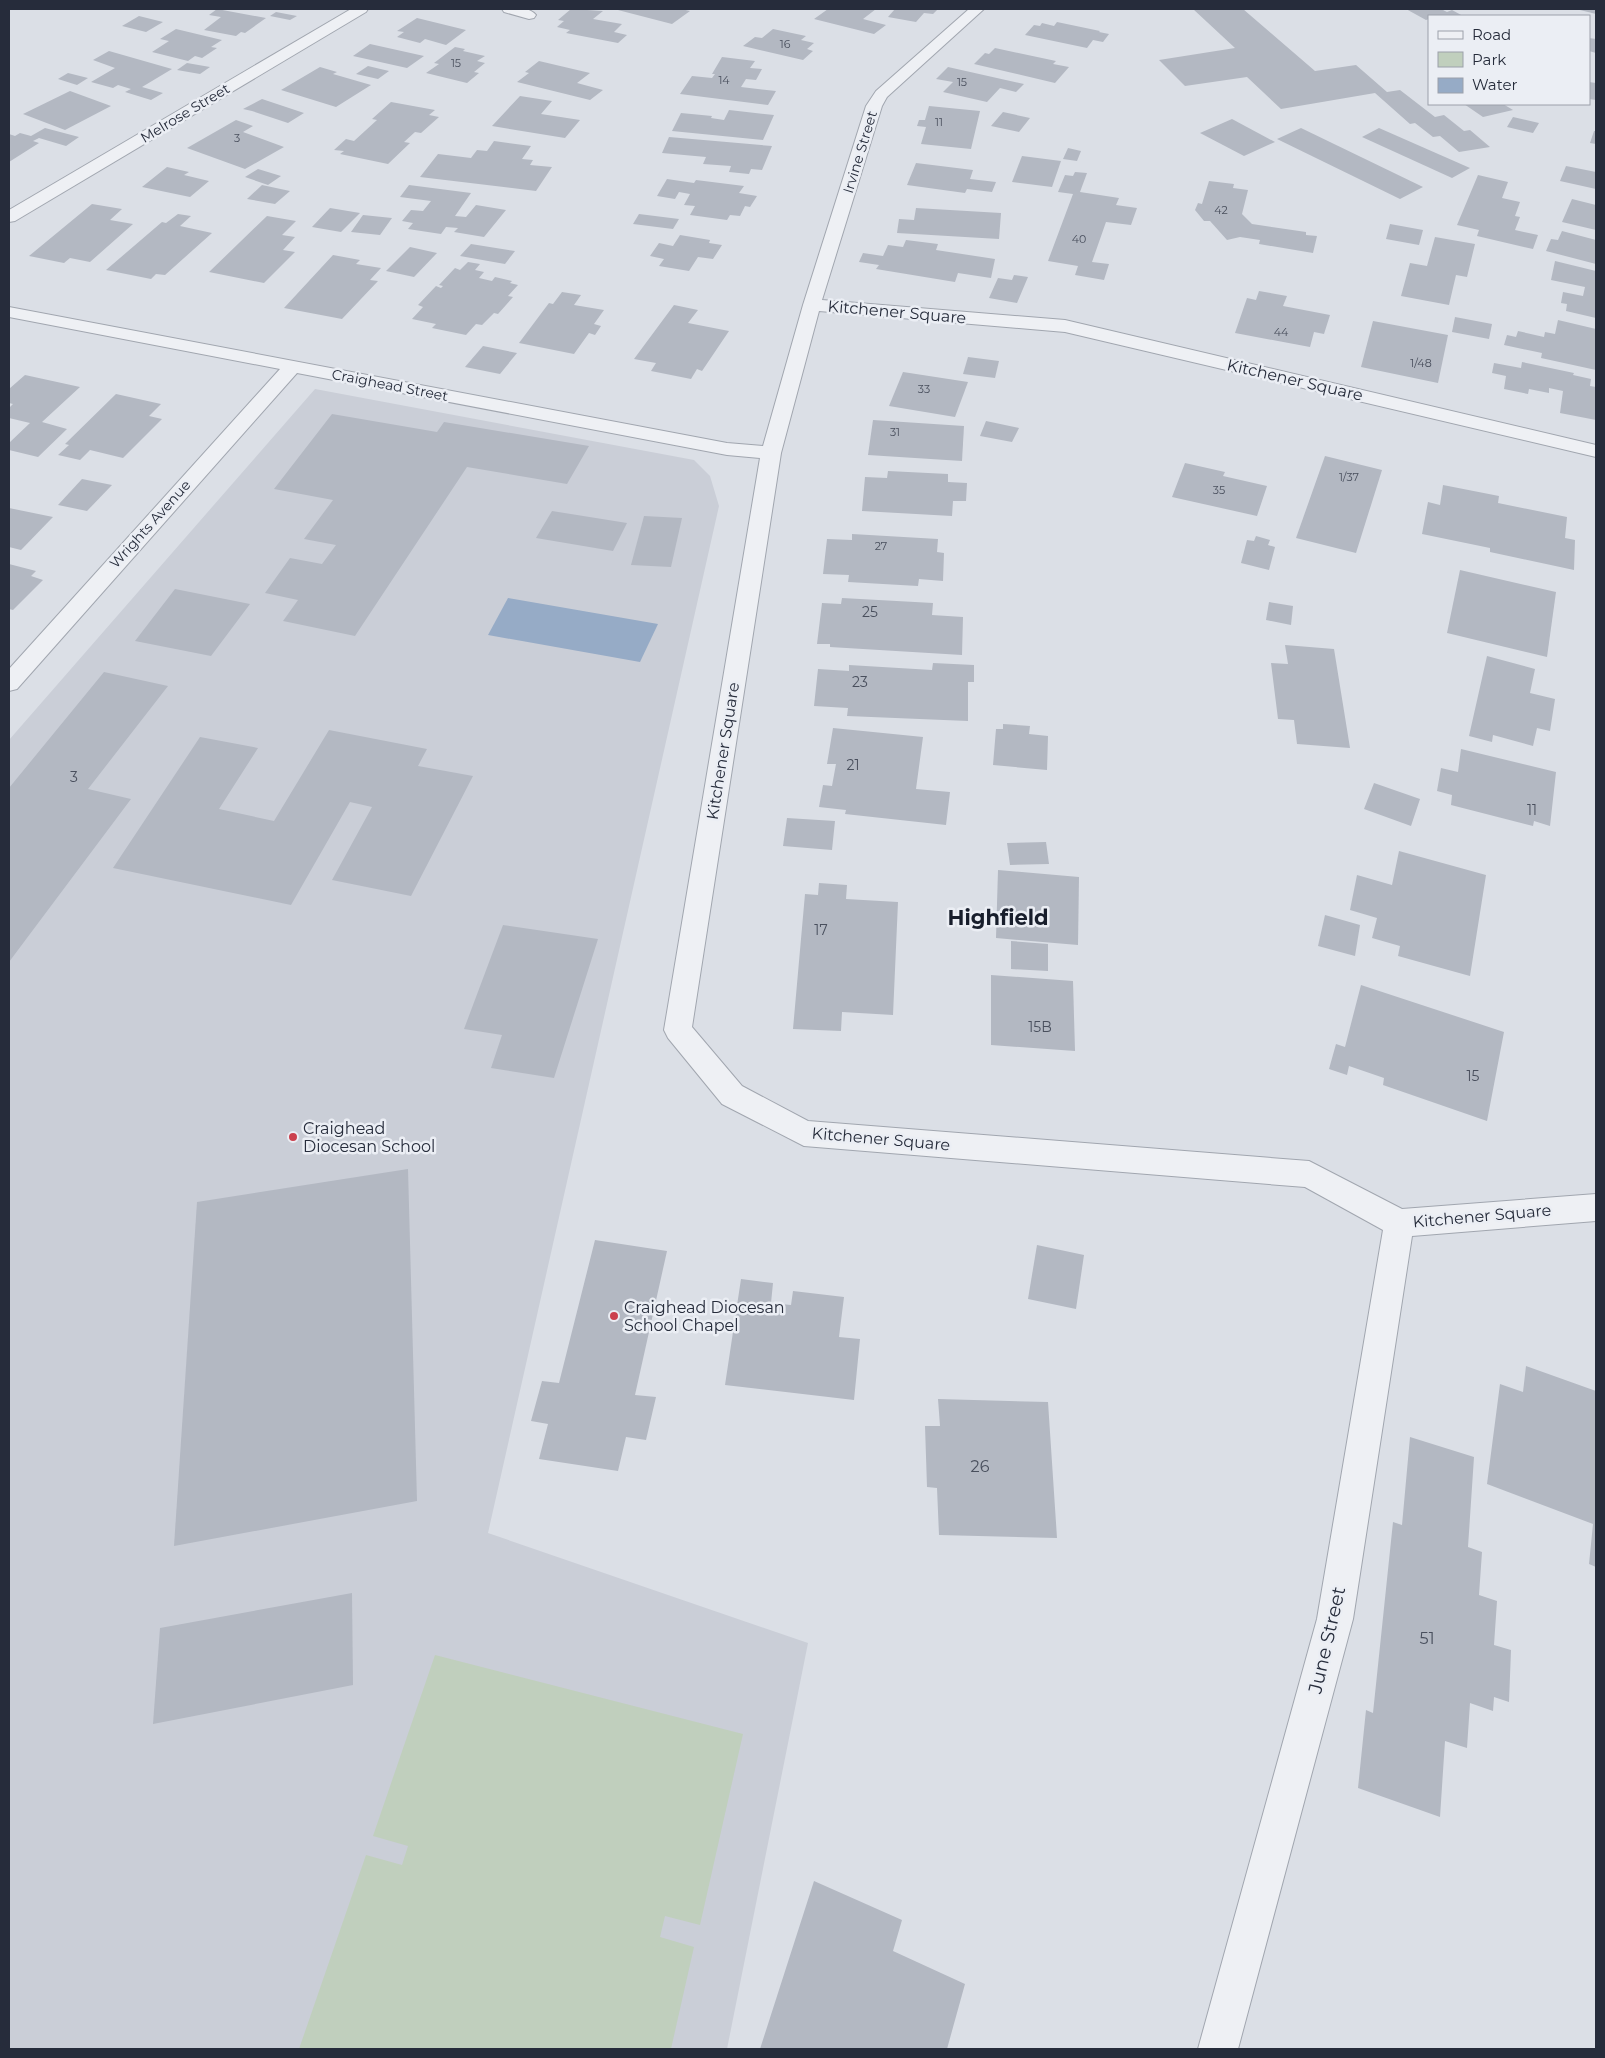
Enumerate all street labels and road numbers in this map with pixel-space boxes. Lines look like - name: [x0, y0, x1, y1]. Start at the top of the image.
- street label: Melrose Street: [137, 79, 233, 147]
- street label: Irvine Street: [839, 108, 881, 195]
- street label: Kitchener Square: [827, 296, 967, 328]
- street label: Kitchener Square: [1225, 355, 1365, 405]
- street label: Craighead Street: [330, 365, 450, 405]
- street label: Wrights Avenue: [106, 476, 194, 572]
- street label: Kitchener Square: [703, 681, 743, 821]
- street label: Kitchener Square: [811, 1123, 951, 1155]
- street label: Kitchener Square: [1412, 1200, 1552, 1232]
- street label: June Street: [1303, 1584, 1351, 1697]

